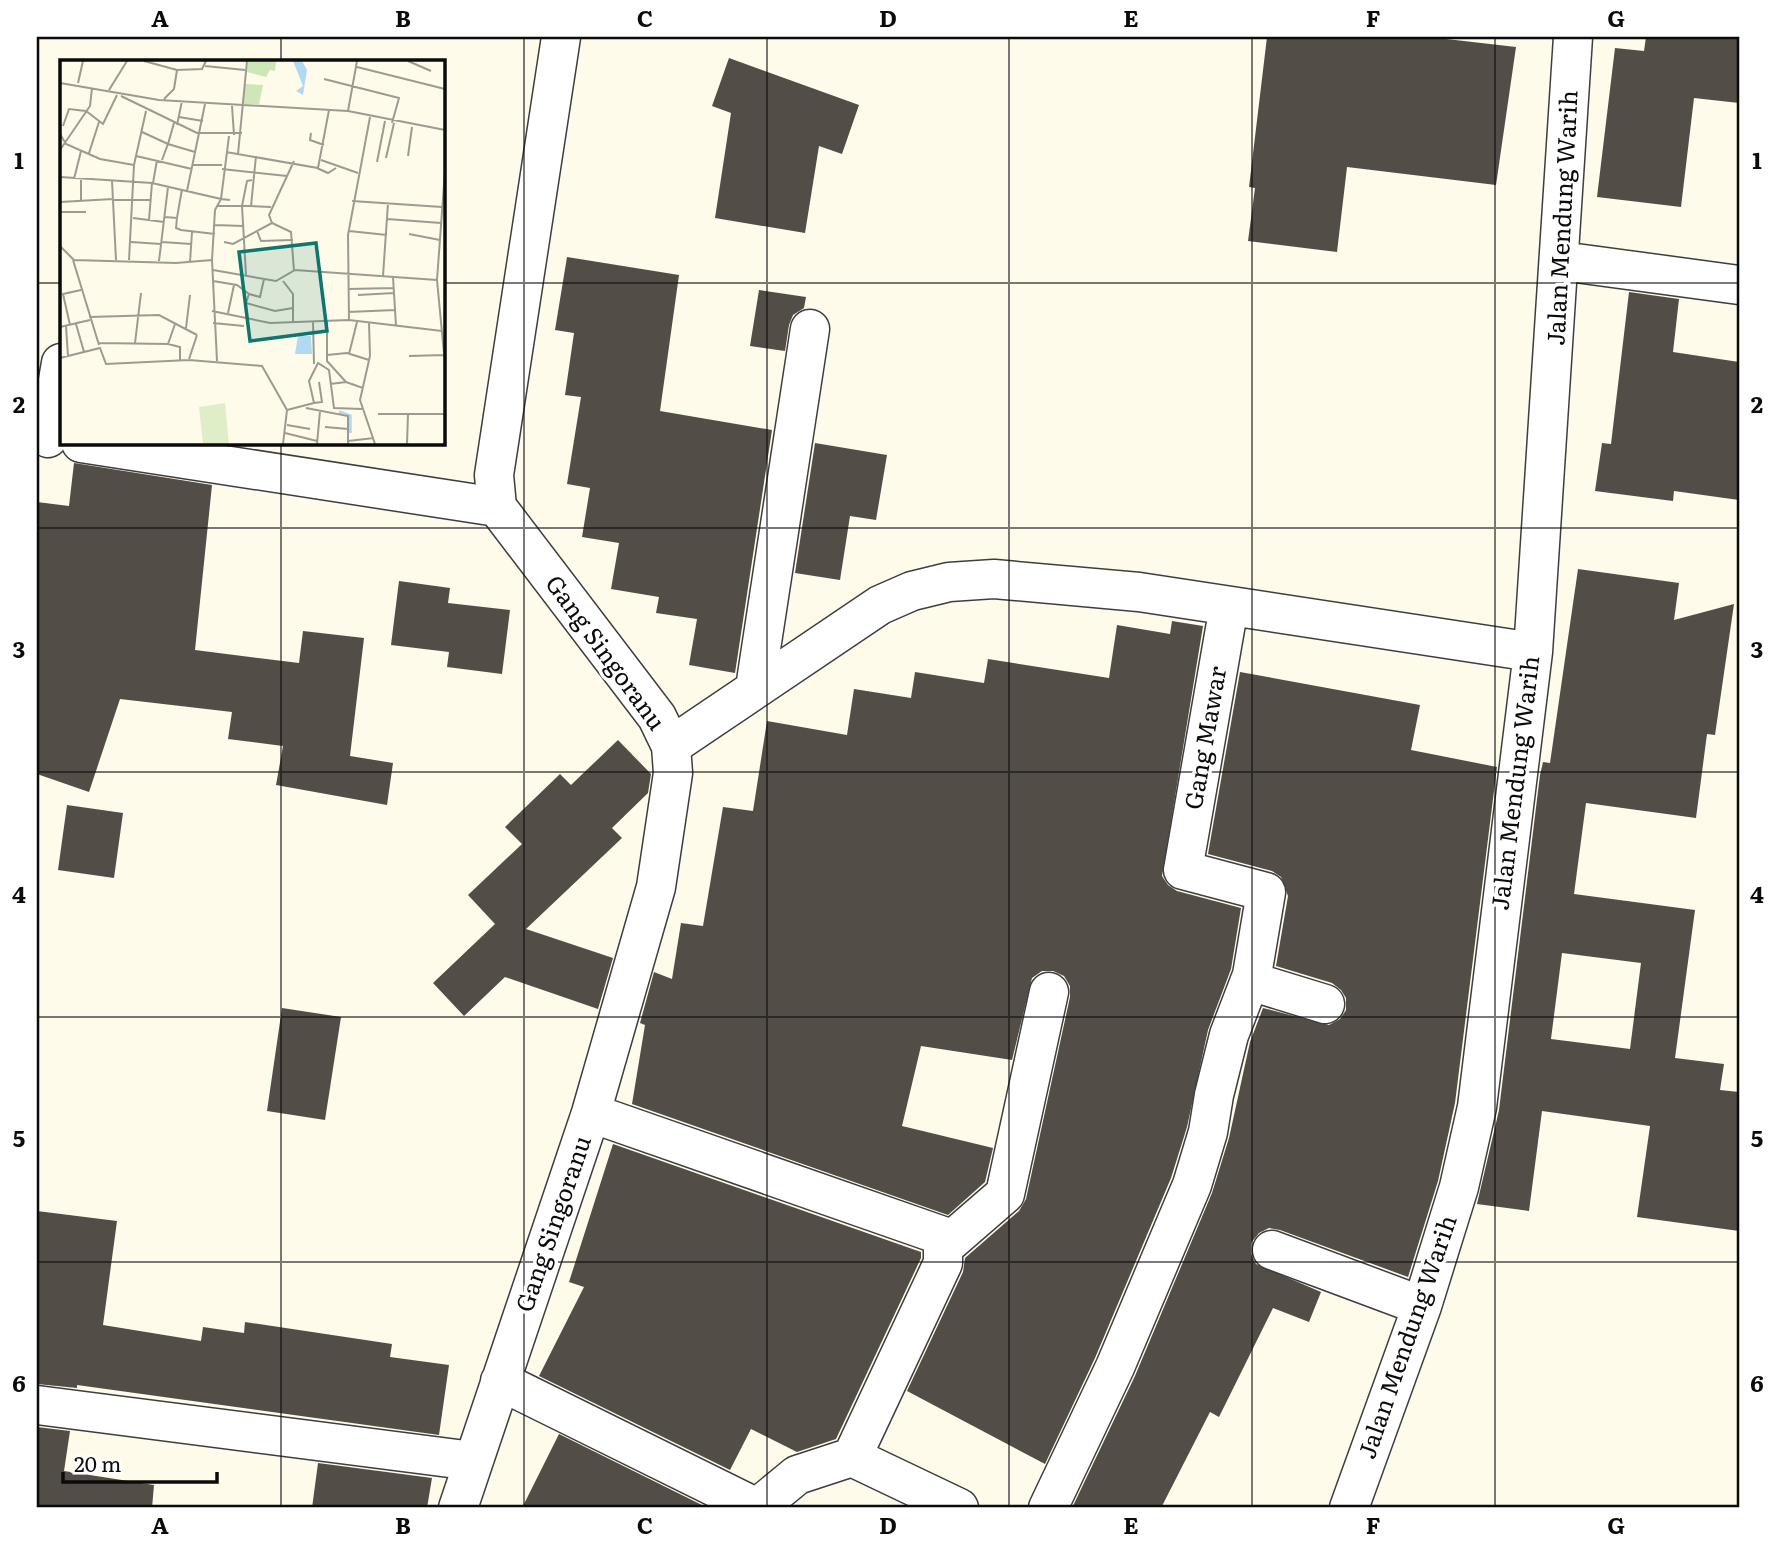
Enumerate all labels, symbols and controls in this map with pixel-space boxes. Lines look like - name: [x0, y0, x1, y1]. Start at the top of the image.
- text: A: [151, 0, 169, 34]
- text: B: [395, 0, 411, 34]
- text: C: [637, 0, 653, 34]
- text: D: [879, 0, 897, 34]
- text: E: [1123, 0, 1139, 34]
- text: F: [1366, 0, 1381, 34]
- text: G: [1607, 0, 1625, 34]
- inset map: [60, 60, 444, 444]
- street label: Jalan Mendung Warih: [1536, 89, 1585, 346]
- text: 1: [14, 142, 24, 176]
- text: 1: [1752, 142, 1762, 176]
- text: 2: [13, 386, 25, 420]
- text: 2: [1751, 386, 1763, 420]
- street label: Gang Singoranu: [539, 567, 675, 736]
- text: 3: [13, 631, 25, 665]
- text: 3: [1751, 631, 1763, 665]
- street label: Jalan Mendung Warih: [1481, 654, 1546, 912]
- street label: Gang Mawar: [1174, 663, 1233, 812]
- text: 4: [12, 876, 26, 910]
- text: 4: [1750, 876, 1764, 910]
- text: 5: [13, 1120, 25, 1154]
- text: 5: [1751, 1120, 1763, 1154]
- street label: Gang Singoranu: [505, 1130, 598, 1316]
- street label: Jalan Mendung Warih: [1347, 1209, 1464, 1463]
- text: 6: [12, 1365, 26, 1399]
- text: 6: [1750, 1365, 1764, 1399]
- scale bar: [63, 1440, 217, 1484]
- text: 20 m: [74, 1447, 121, 1478]
- text: A: [151, 1507, 169, 1541]
- text: B: [395, 1507, 411, 1541]
- text: C: [637, 1507, 653, 1541]
- text: D: [879, 1507, 897, 1541]
- text: E: [1123, 1507, 1139, 1541]
- text: F: [1366, 1507, 1381, 1541]
- text: G: [1607, 1507, 1625, 1541]

